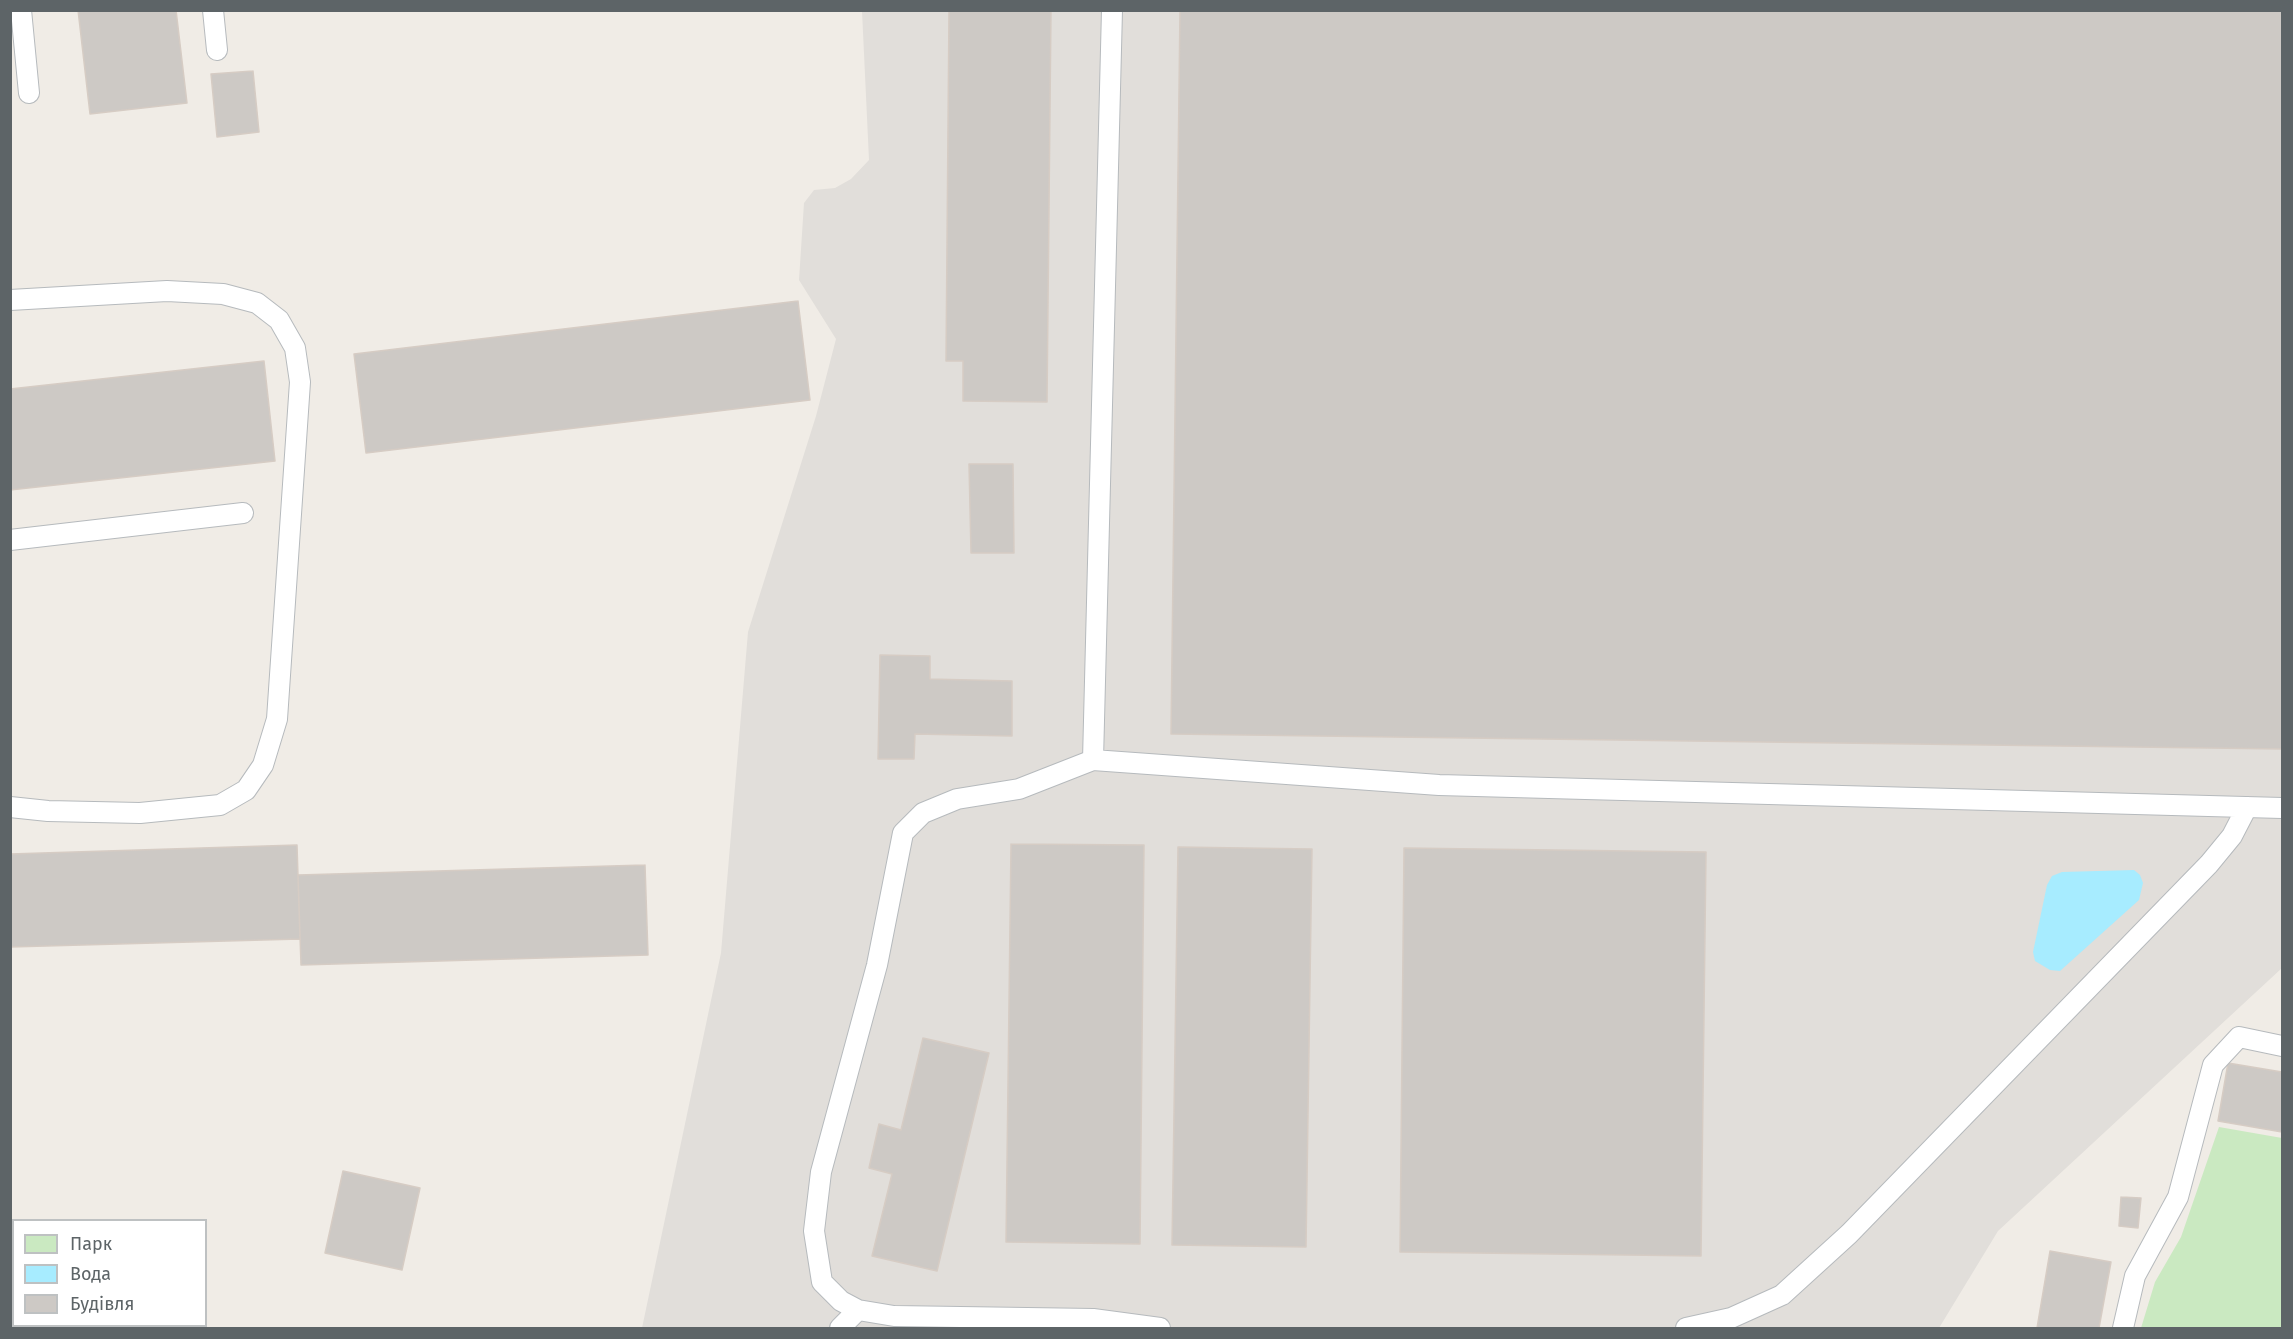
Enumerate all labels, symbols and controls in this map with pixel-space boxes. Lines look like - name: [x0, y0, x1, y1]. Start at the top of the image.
- legend: [12, 1219, 207, 1327]
- text: Парк: [70, 1233, 112, 1255]
- text: Вода: [70, 1263, 111, 1285]
- text: Будівля: [70, 1293, 134, 1315]

